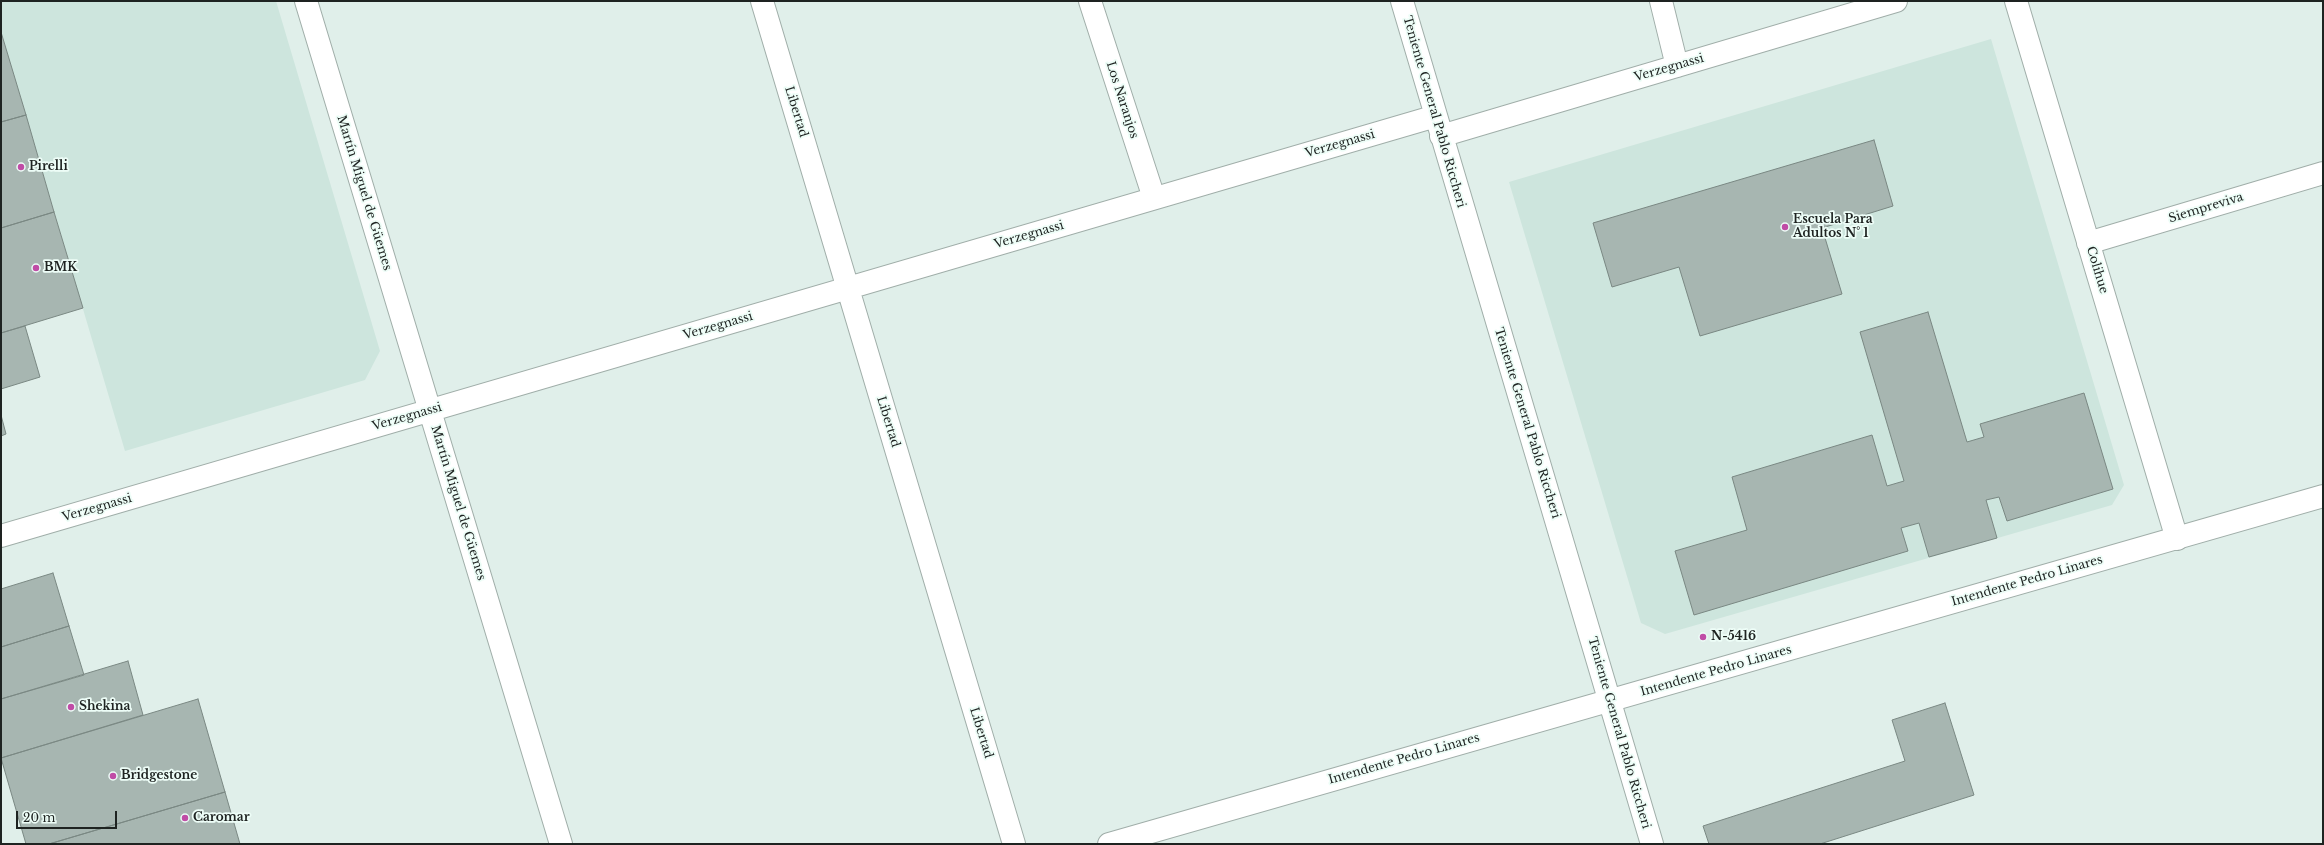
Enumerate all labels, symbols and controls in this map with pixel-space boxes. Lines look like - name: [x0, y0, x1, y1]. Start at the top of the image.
- street label: Teniente General Pablo Riccheri: [1400, 14, 1468, 210]
- street label: Verzegnassi: [1633, 51, 1705, 85]
- street label: Los Naranjos: [1103, 60, 1141, 140]
- street label: Libertad: [781, 85, 811, 139]
- street label: Martín Miguel de Güemes: [334, 114, 394, 272]
- street label: Verzegnassi: [1304, 127, 1376, 161]
- place label: Pirelli: [29, 160, 68, 174]
- marker: Pirelli: [16, 162, 26, 172]
- street label: Siempreviva: [2167, 190, 2245, 226]
- place label: Escuela Para Adultos N° 1: [1793, 213, 1873, 241]
- street label: Verzegnassi: [993, 218, 1065, 252]
- marker: Escuela Para Adultos N° 1: [1780, 222, 1790, 232]
- street label: Colihue: [2083, 245, 2111, 295]
- place label: BMK: [44, 261, 77, 275]
- marker: BMK: [31, 263, 41, 273]
- street label: Verzegnassi: [682, 309, 754, 343]
- street label: Teniente General Pablo Riccheri: [1491, 326, 1563, 520]
- street label: Libertad: [873, 395, 903, 449]
- street label: Verzegnassi: [371, 400, 443, 434]
- street label: Martín Miguel de Güemes: [428, 424, 488, 582]
- street label: Verzegnassi: [61, 491, 133, 525]
- street label: Intendente Pedro Linares: [1950, 553, 2104, 609]
- place label: N-5416: [1711, 630, 1756, 644]
- marker: N-5416: [1698, 632, 1708, 642]
- street label: Teniente General Pablo Riccheri: [1585, 635, 1653, 831]
- street label: Intendente Pedro Linares: [1639, 643, 1793, 699]
- place label: Shekina: [79, 700, 130, 714]
- marker: Shekina: [66, 702, 76, 712]
- street label: Libertad: [966, 706, 996, 760]
- street label: Intendente Pedro Linares: [1327, 731, 1481, 787]
- place label: Bridgestone: [121, 769, 197, 783]
- marker: Bridgestone: [108, 771, 118, 781]
- scale bar: [18, 803, 119, 829]
- text: 20 m: [23, 810, 55, 825]
- place label: Caromar: [193, 811, 250, 825]
- marker: Caromar: [180, 813, 190, 823]

